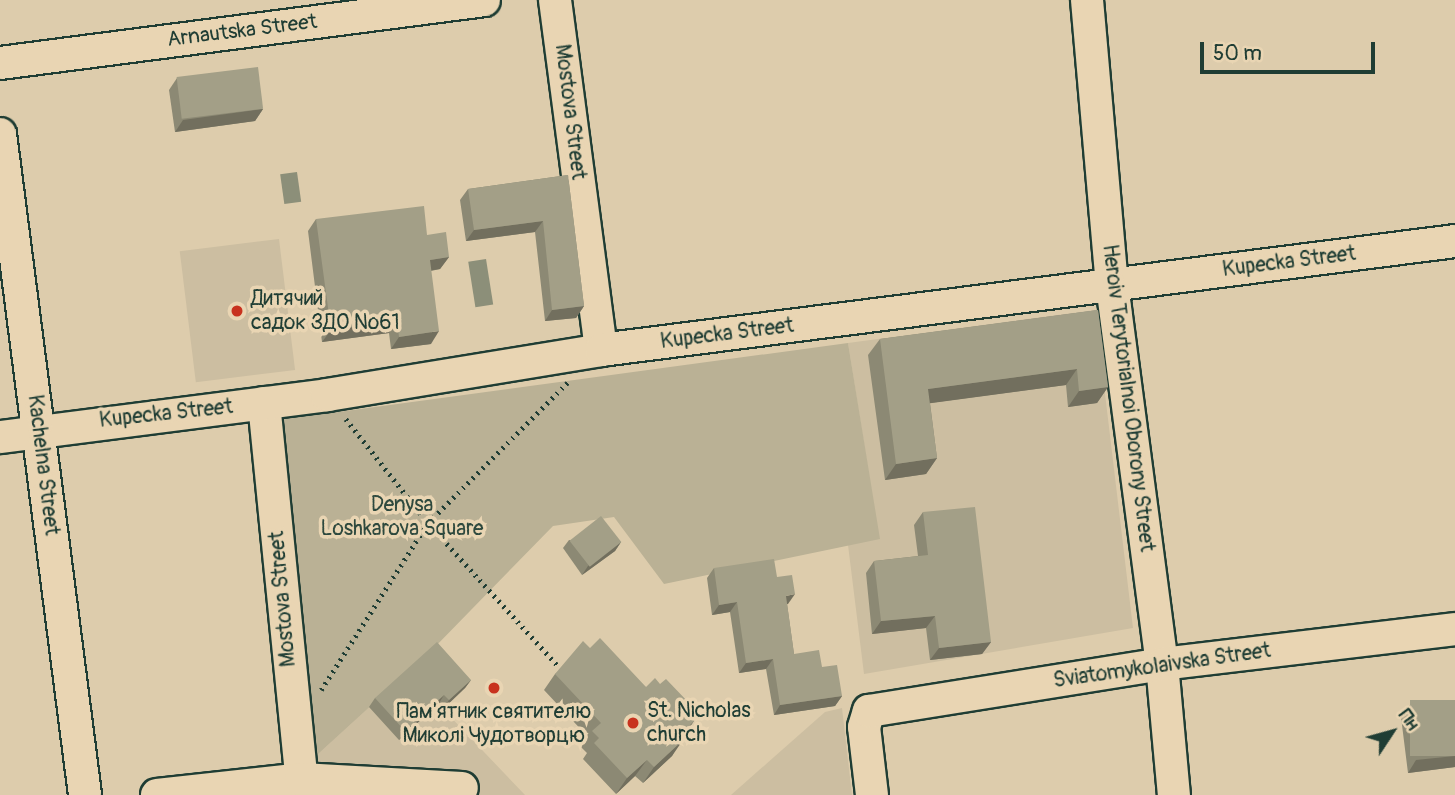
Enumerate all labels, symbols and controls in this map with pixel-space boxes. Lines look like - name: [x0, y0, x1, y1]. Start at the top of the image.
- street label: Arnautska Street: [166, 9, 318, 53]
- scale bar: [1203, 28, 1378, 72]
- text: 50 m: [1213, 40, 1262, 67]
- street label: Mostova Street: [549, 43, 591, 181]
- street label: Kupecka Street: [1221, 241, 1357, 283]
- street label: Heroiv Terytorialnoi Oborony Street: [1097, 243, 1159, 553]
- place label: Дитячий садок ЗДО №61: [251, 286, 400, 336]
- marker: Дитячий садок ЗДО №61: [229, 303, 245, 319]
- street label: Kupecka Street: [659, 313, 795, 355]
- street label: Kachelna Street: [22, 393, 64, 537]
- street label: Kupecka Street: [98, 394, 234, 434]
- park label: Denysa Loshkarova Square: [321, 492, 483, 542]
- street label: Mostova Street: [265, 530, 301, 668]
- street label: Sviatomykolaivska Street: [1052, 638, 1272, 694]
- marker: Пам'ятник святителю Миколі Чудотворцю: [486, 680, 502, 696]
- north arrow: [1357, 697, 1427, 767]
- place label: St. Nicholas church: [647, 698, 751, 748]
- place label: Пам'ятник святителю Миколі Чудотворцю: [397, 699, 591, 749]
- text: Пн: [1393, 704, 1425, 735]
- marker: St. Nicholas church: [625, 715, 641, 731]

